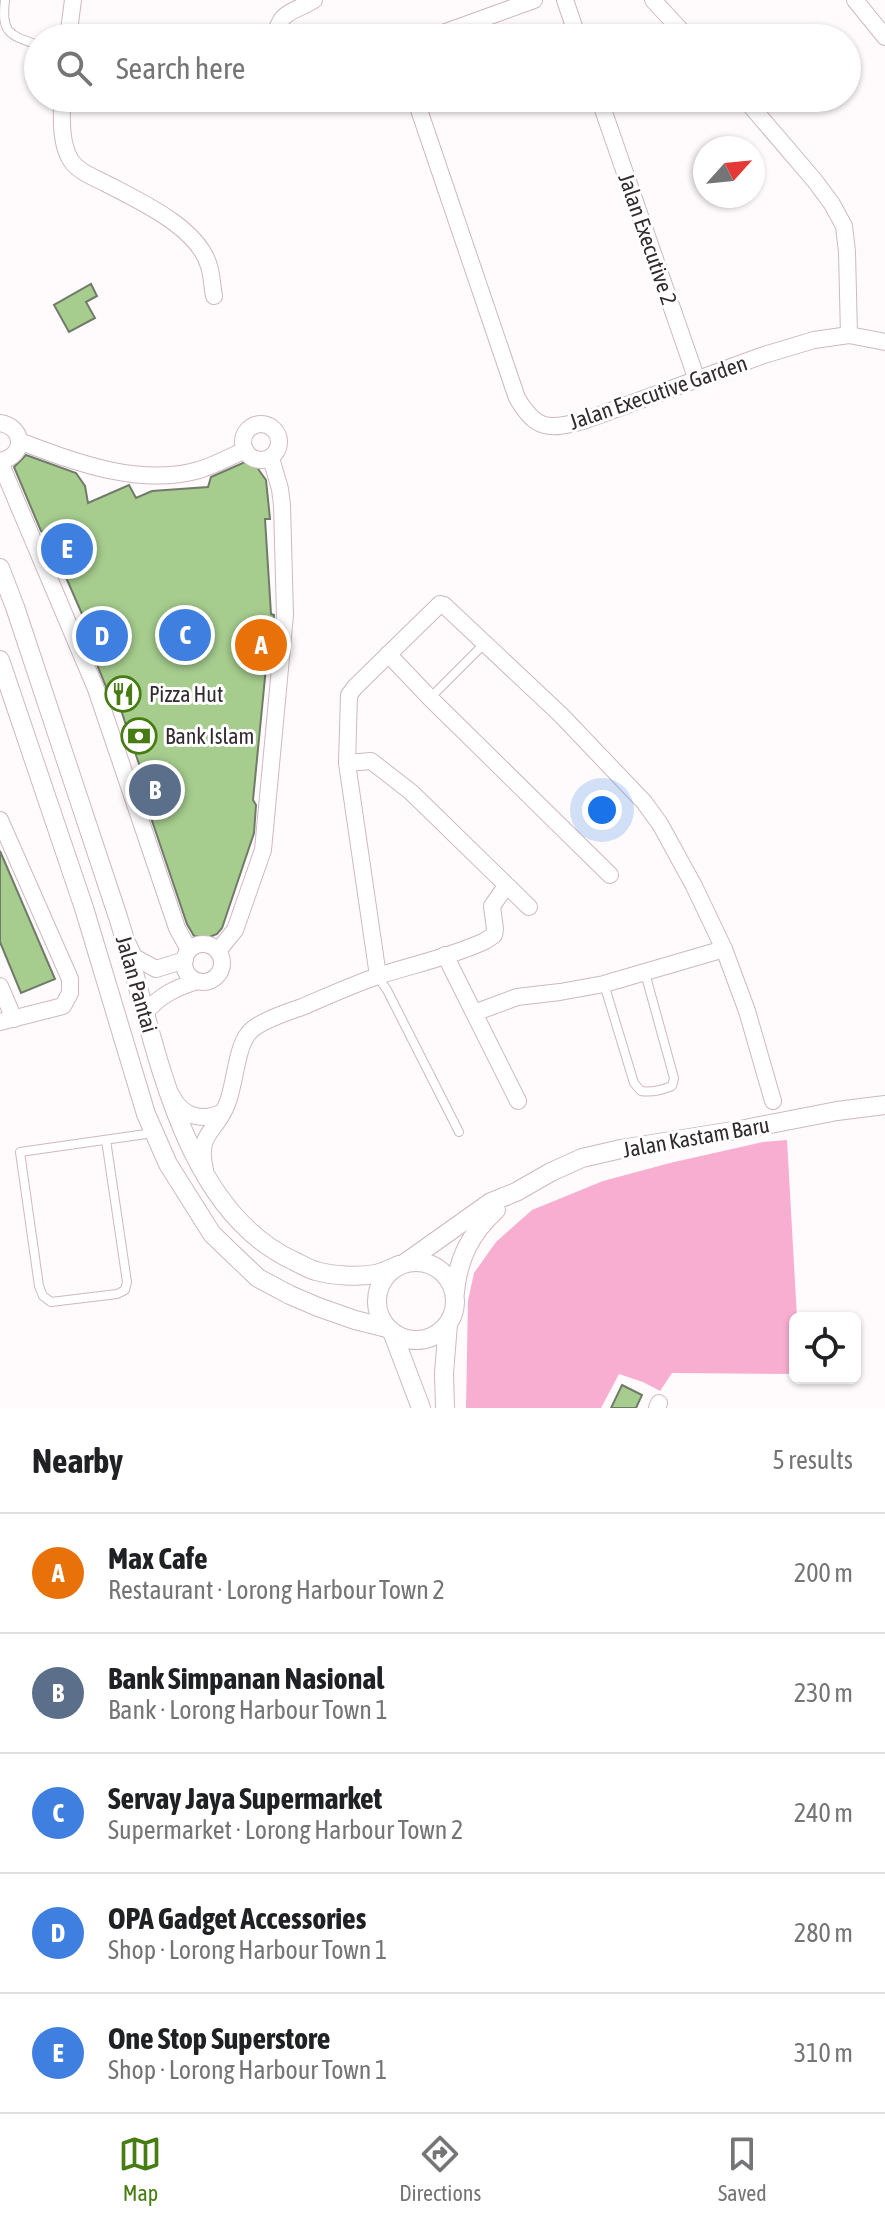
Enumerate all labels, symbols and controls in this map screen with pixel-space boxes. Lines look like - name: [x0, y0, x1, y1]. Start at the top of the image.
- search box: [24, 24, 861, 112]
- icon: search: [52, 46, 96, 90]
- text: Search here: [116, 51, 245, 85]
- north arrow: [693, 136, 765, 208]
- street label: Jalan Executive 2: [613, 170, 683, 308]
- street label: Jalan Executive Garden: [566, 349, 750, 435]
- pin: E: [41, 519, 93, 579]
- pin: C: [159, 605, 211, 665]
- pin: D: [76, 606, 128, 666]
- pin: A: [235, 615, 287, 675]
- restaurant icon: Pizza Hut: [104, 675, 142, 713]
- place label: Pizza Hut: [149, 681, 223, 707]
- bank icon: Bank Islam: [120, 717, 158, 755]
- place label: Bank Islam: [165, 723, 254, 749]
- pin: B: [129, 760, 181, 820]
- your location: [582, 790, 622, 830]
- street label: Jalan Pantai: [111, 932, 163, 1036]
- street label: Jalan Kastam Baru: [621, 1111, 771, 1163]
- map controls: [789, 1312, 861, 1384]
- button: locate: [789, 1312, 861, 1384]
- text: Nearby: [32, 1441, 123, 1480]
- text: 5 results: [772, 1445, 853, 1475]
- text: Max Cafe: [108, 1541, 208, 1575]
- text: A: [52, 1558, 64, 1588]
- text: 200 m: [794, 1558, 853, 1588]
- text: Restaurant · Lorong Harbour Town 2: [108, 1575, 445, 1605]
- text: Bank Simpanan Nasional: [108, 1661, 384, 1695]
- text: B: [52, 1678, 64, 1708]
- text: 230 m: [794, 1678, 853, 1708]
- text: Bank · Lorong Harbour Town 1: [108, 1695, 388, 1725]
- text: Servay Jaya Supermarket: [108, 1781, 382, 1815]
- text: C: [52, 1798, 64, 1828]
- text: 240 m: [794, 1798, 853, 1828]
- text: Supermarket · Lorong Harbour Town 2: [108, 1815, 463, 1845]
- text: OPA Gadget Accessories: [108, 1901, 366, 1935]
- text: D: [51, 1918, 65, 1948]
- text: 280 m: [794, 1918, 853, 1948]
- text: Shop · Lorong Harbour Town 1: [108, 1935, 387, 1965]
- text: One Stop Superstore: [108, 2021, 330, 2055]
- text: E: [52, 2038, 64, 2068]
- text: 310 m: [794, 2038, 853, 2068]
- text: Shop · Lorong Harbour Town 1: [108, 2055, 387, 2085]
- tab: Map: [118, 2132, 162, 2206]
- tab: Directions: [399, 2132, 481, 2206]
- tab: Saved: [718, 2132, 767, 2206]

